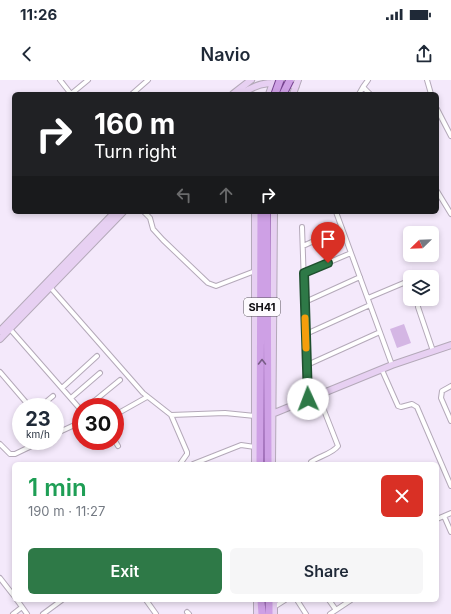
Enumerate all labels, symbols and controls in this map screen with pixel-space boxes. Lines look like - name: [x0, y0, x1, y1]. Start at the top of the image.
- text: 11:26: [20, 5, 57, 24]
- icon: back: [16, 43, 38, 65]
- icon: share: [413, 43, 435, 65]
- text: Navio: [201, 44, 250, 65]
- text: 160 m: [94, 107, 175, 141]
- icon: right: [28, 108, 80, 160]
- text: Turn right: [94, 141, 177, 162]
- icon: left: [173, 184, 195, 206]
- icon: ahead: [215, 184, 237, 206]
- icon: right: [257, 184, 279, 206]
- pin: [311, 222, 345, 263]
- north arrow: [403, 226, 439, 262]
- map controls: [403, 226, 439, 306]
- icon: arrive: [317, 228, 339, 250]
- button: layers: [403, 270, 439, 306]
- road number: SH41: [244, 298, 280, 316]
- one-way arrow: [258, 359, 266, 365]
- position arrow: [287, 378, 329, 420]
- speed limit sign: 30: [72, 398, 124, 450]
- text: 23: [25, 407, 51, 431]
- text: km/h: [26, 428, 50, 440]
- text: 1 min: [28, 473, 87, 502]
- button: close: [381, 475, 423, 517]
- text: 190 m · 11:27: [28, 503, 105, 519]
- button: Exit: [28, 548, 222, 594]
- button: Share: [230, 548, 423, 594]

